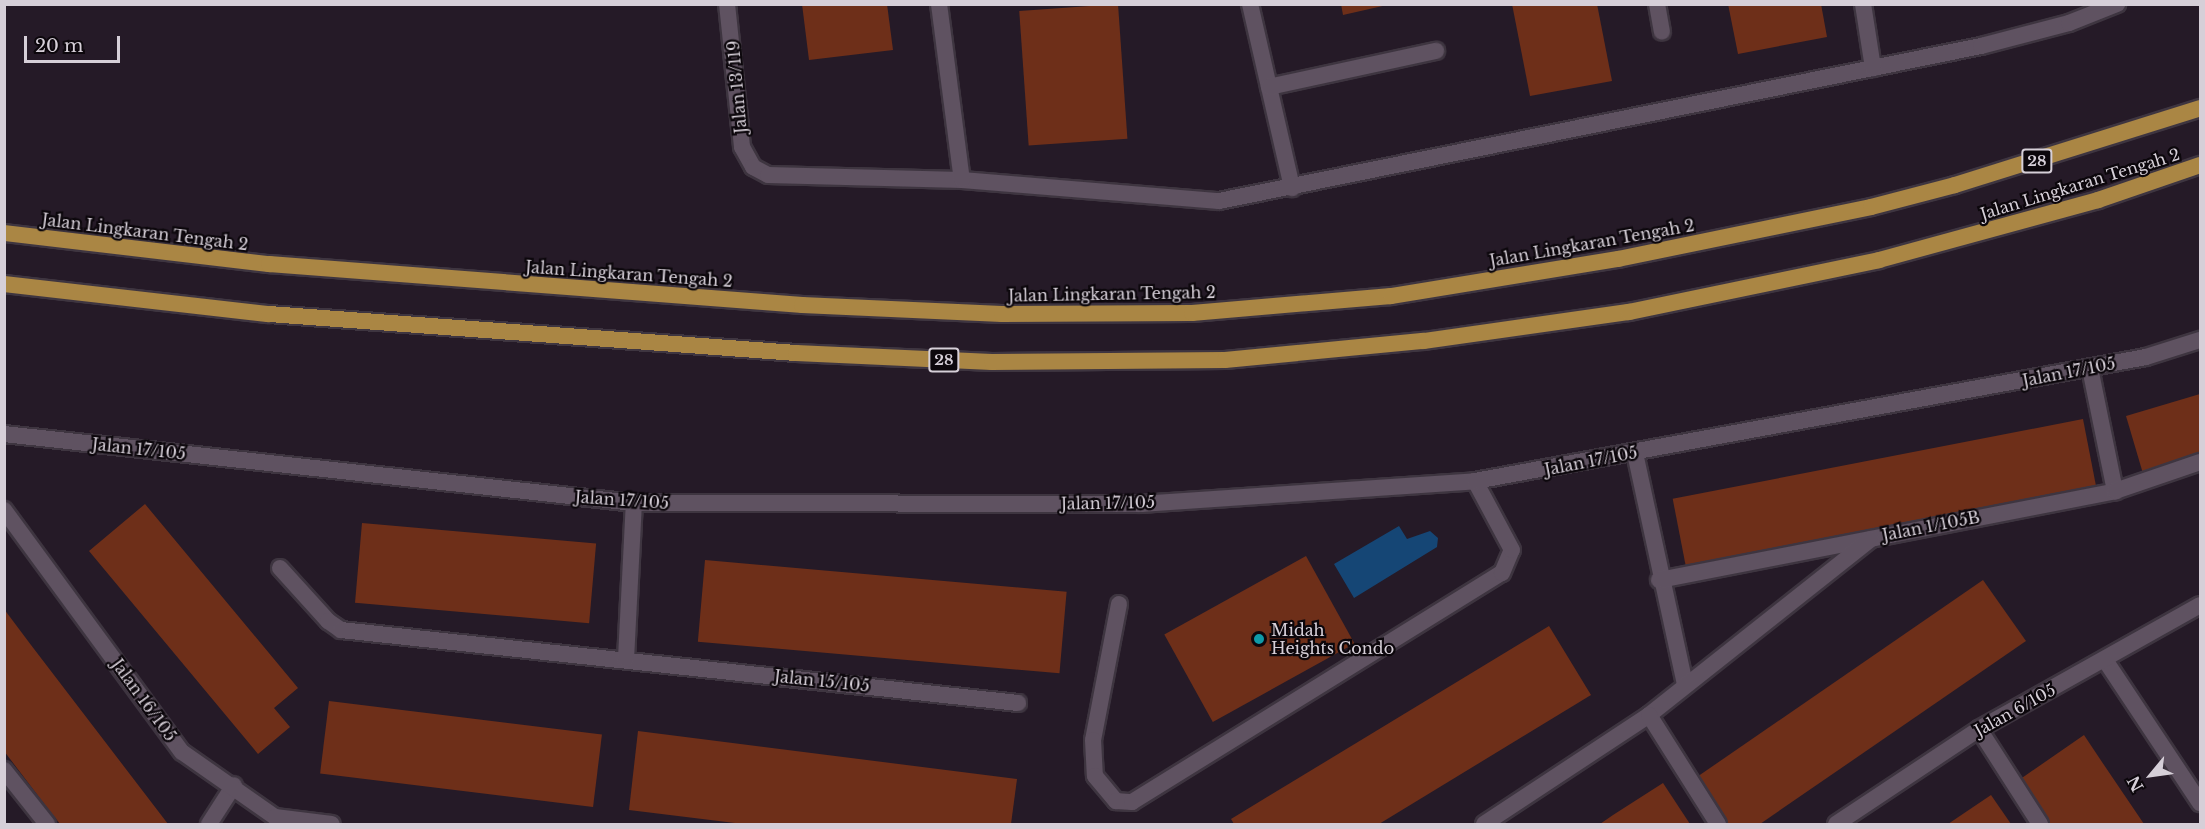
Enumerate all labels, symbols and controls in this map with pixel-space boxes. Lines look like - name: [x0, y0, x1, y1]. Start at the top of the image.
- scale bar: [27, 24, 123, 62]
- text: 20 m: [35, 35, 83, 57]
- street label: Jalan 13/119: [723, 40, 751, 134]
- street label: Jalan Lingkaran Tengah 2: [1978, 144, 2182, 224]
- road number: 28: [2020, 149, 2054, 173]
- street label: Jalan Lingkaran Tengah 2: [41, 210, 249, 254]
- street label: Jalan Lingkaran Tengah 2: [1488, 215, 1696, 271]
- street label: Jalan Lingkaran Tengah 2: [525, 257, 733, 291]
- street label: Jalan Lingkaran Tengah 2: [1008, 283, 1216, 305]
- road number: 28: [928, 348, 960, 372]
- street label: Jalan 17/105: [2021, 354, 2117, 390]
- street label: Jalan 17/105: [91, 435, 187, 463]
- street label: Jalan 17/105: [1543, 443, 1639, 479]
- street label: Jalan 17/105: [574, 487, 670, 513]
- street label: Jalan 17/105: [1061, 493, 1155, 513]
- street label: Jalan 1/105B: [1881, 507, 1981, 545]
- place label: Midah Heights Condo: [1271, 620, 1394, 658]
- marker: Midah Heights Condo: [1252, 632, 1266, 646]
- street label: Jalan 16/105: [108, 655, 180, 745]
- street label: Jalan 15/105: [773, 666, 871, 696]
- street label: Jalan 6/105: [1971, 680, 2059, 740]
- north arrow: [2121, 745, 2181, 805]
- text: N: [2123, 772, 2148, 795]

